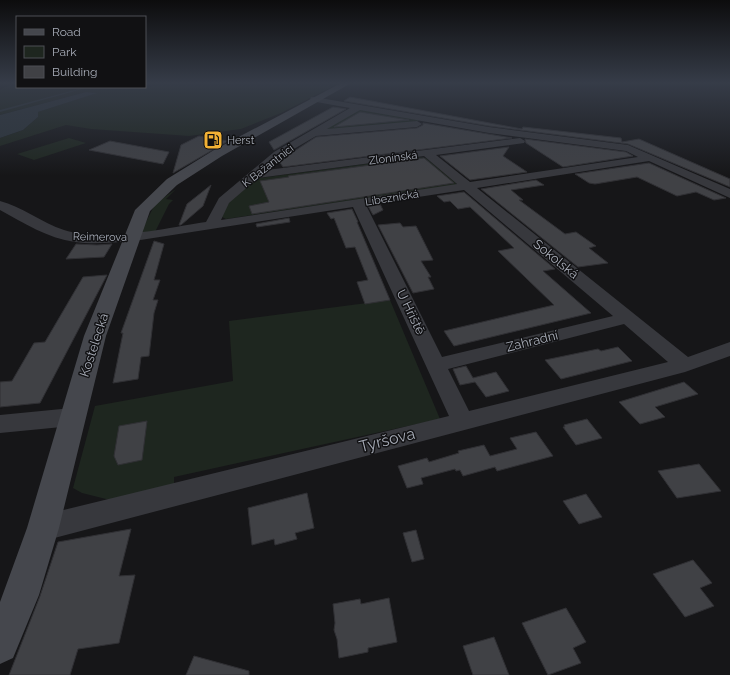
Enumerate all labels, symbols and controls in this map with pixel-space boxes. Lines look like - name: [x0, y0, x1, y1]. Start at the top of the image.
- legend: [16, 16, 146, 88]
- text: Road: [52, 25, 81, 39]
- text: Park: [52, 45, 77, 59]
- text: Building: [52, 65, 98, 79]
- fuel station icon: Herst: [202, 129, 224, 151]
- place label: Herst: [227, 134, 255, 147]
- street label: K Bažantnici: [240, 142, 296, 190]
- street label: Zlonínská: [368, 149, 418, 167]
- street label: Líbeznická: [364, 187, 420, 209]
- street label: Reimerova: [73, 230, 127, 244]
- street label: Sokolská: [530, 236, 582, 282]
- street label: U Hřiště: [394, 287, 428, 337]
- street label: Kostelecká: [77, 311, 111, 379]
- street label: Zahradní: [504, 327, 560, 355]
- street label: Tyršova: [357, 424, 417, 456]

